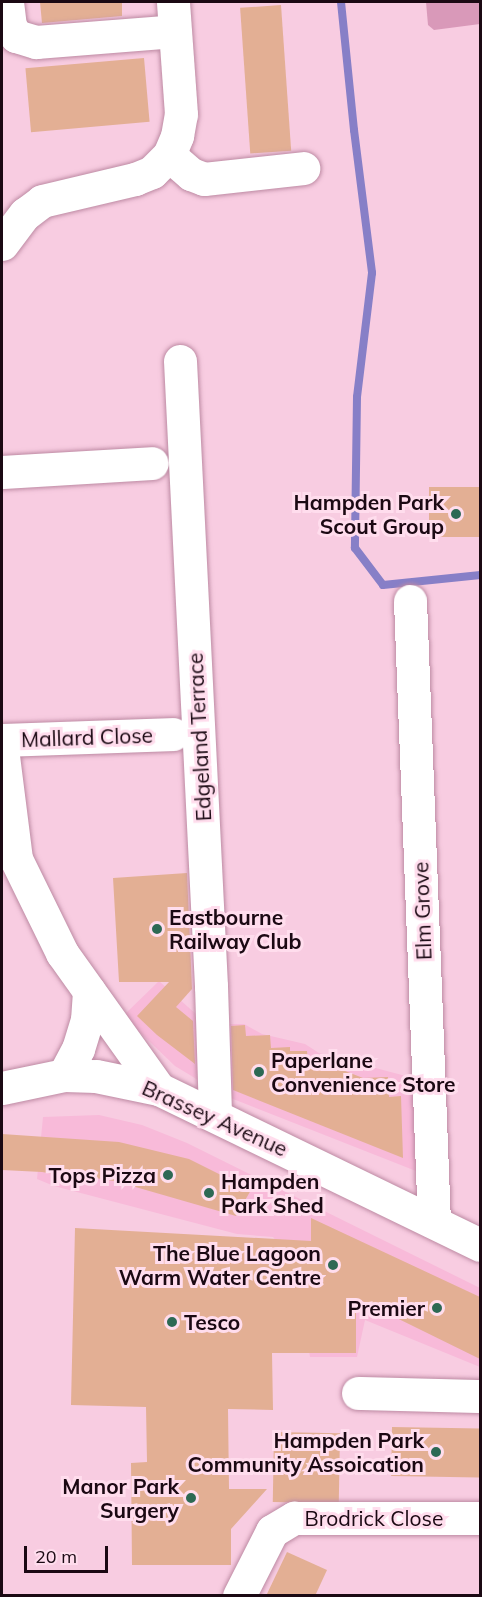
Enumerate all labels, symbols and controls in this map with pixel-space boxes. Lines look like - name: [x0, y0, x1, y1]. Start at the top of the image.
- place label: Hampden Park Scout Group: [294, 489, 444, 539]
- marker: Hampden Park Scout Group: [449, 507, 463, 521]
- street label: Edgeland Terrace: [182, 652, 216, 822]
- street label: Mallard Close: [21, 722, 153, 752]
- street label: Elm Grove: [408, 861, 436, 961]
- place label: Eastbourne Railway Club: [169, 904, 301, 954]
- marker: Eastbourne Railway Club: [150, 922, 164, 936]
- place label: Paperlane Convenience Store: [271, 1047, 456, 1097]
- marker: Paperlane Convenience Store: [252, 1065, 266, 1079]
- street label: Brassey Avenue: [138, 1075, 292, 1161]
- place label: Tops Pizza: [48, 1162, 156, 1188]
- marker: Tops Pizza: [161, 1168, 175, 1182]
- place label: Hampden Park Shed: [221, 1168, 324, 1218]
- marker: Hampden Park Shed: [202, 1186, 216, 1200]
- place label: The Blue Lagoon Warm Water Centre: [119, 1240, 321, 1290]
- marker: The Blue Lagoon Warm Water Centre: [326, 1258, 340, 1272]
- place label: Premier: [348, 1295, 425, 1321]
- marker: Premier: [430, 1301, 444, 1315]
- place label: Tesco: [184, 1309, 240, 1335]
- marker: Tesco: [165, 1315, 179, 1329]
- place label: Hampden Park Community Assoication: [188, 1427, 424, 1477]
- marker: Hampden Park Community Assoication: [429, 1445, 443, 1459]
- place label: Manor Park Surgery: [62, 1473, 179, 1523]
- marker: Manor Park Surgery: [184, 1491, 198, 1505]
- street label: Brodrick Close: [305, 1505, 443, 1531]
- scale bar: [27, 1534, 111, 1572]
- text: 20 m: [35, 1545, 77, 1568]

